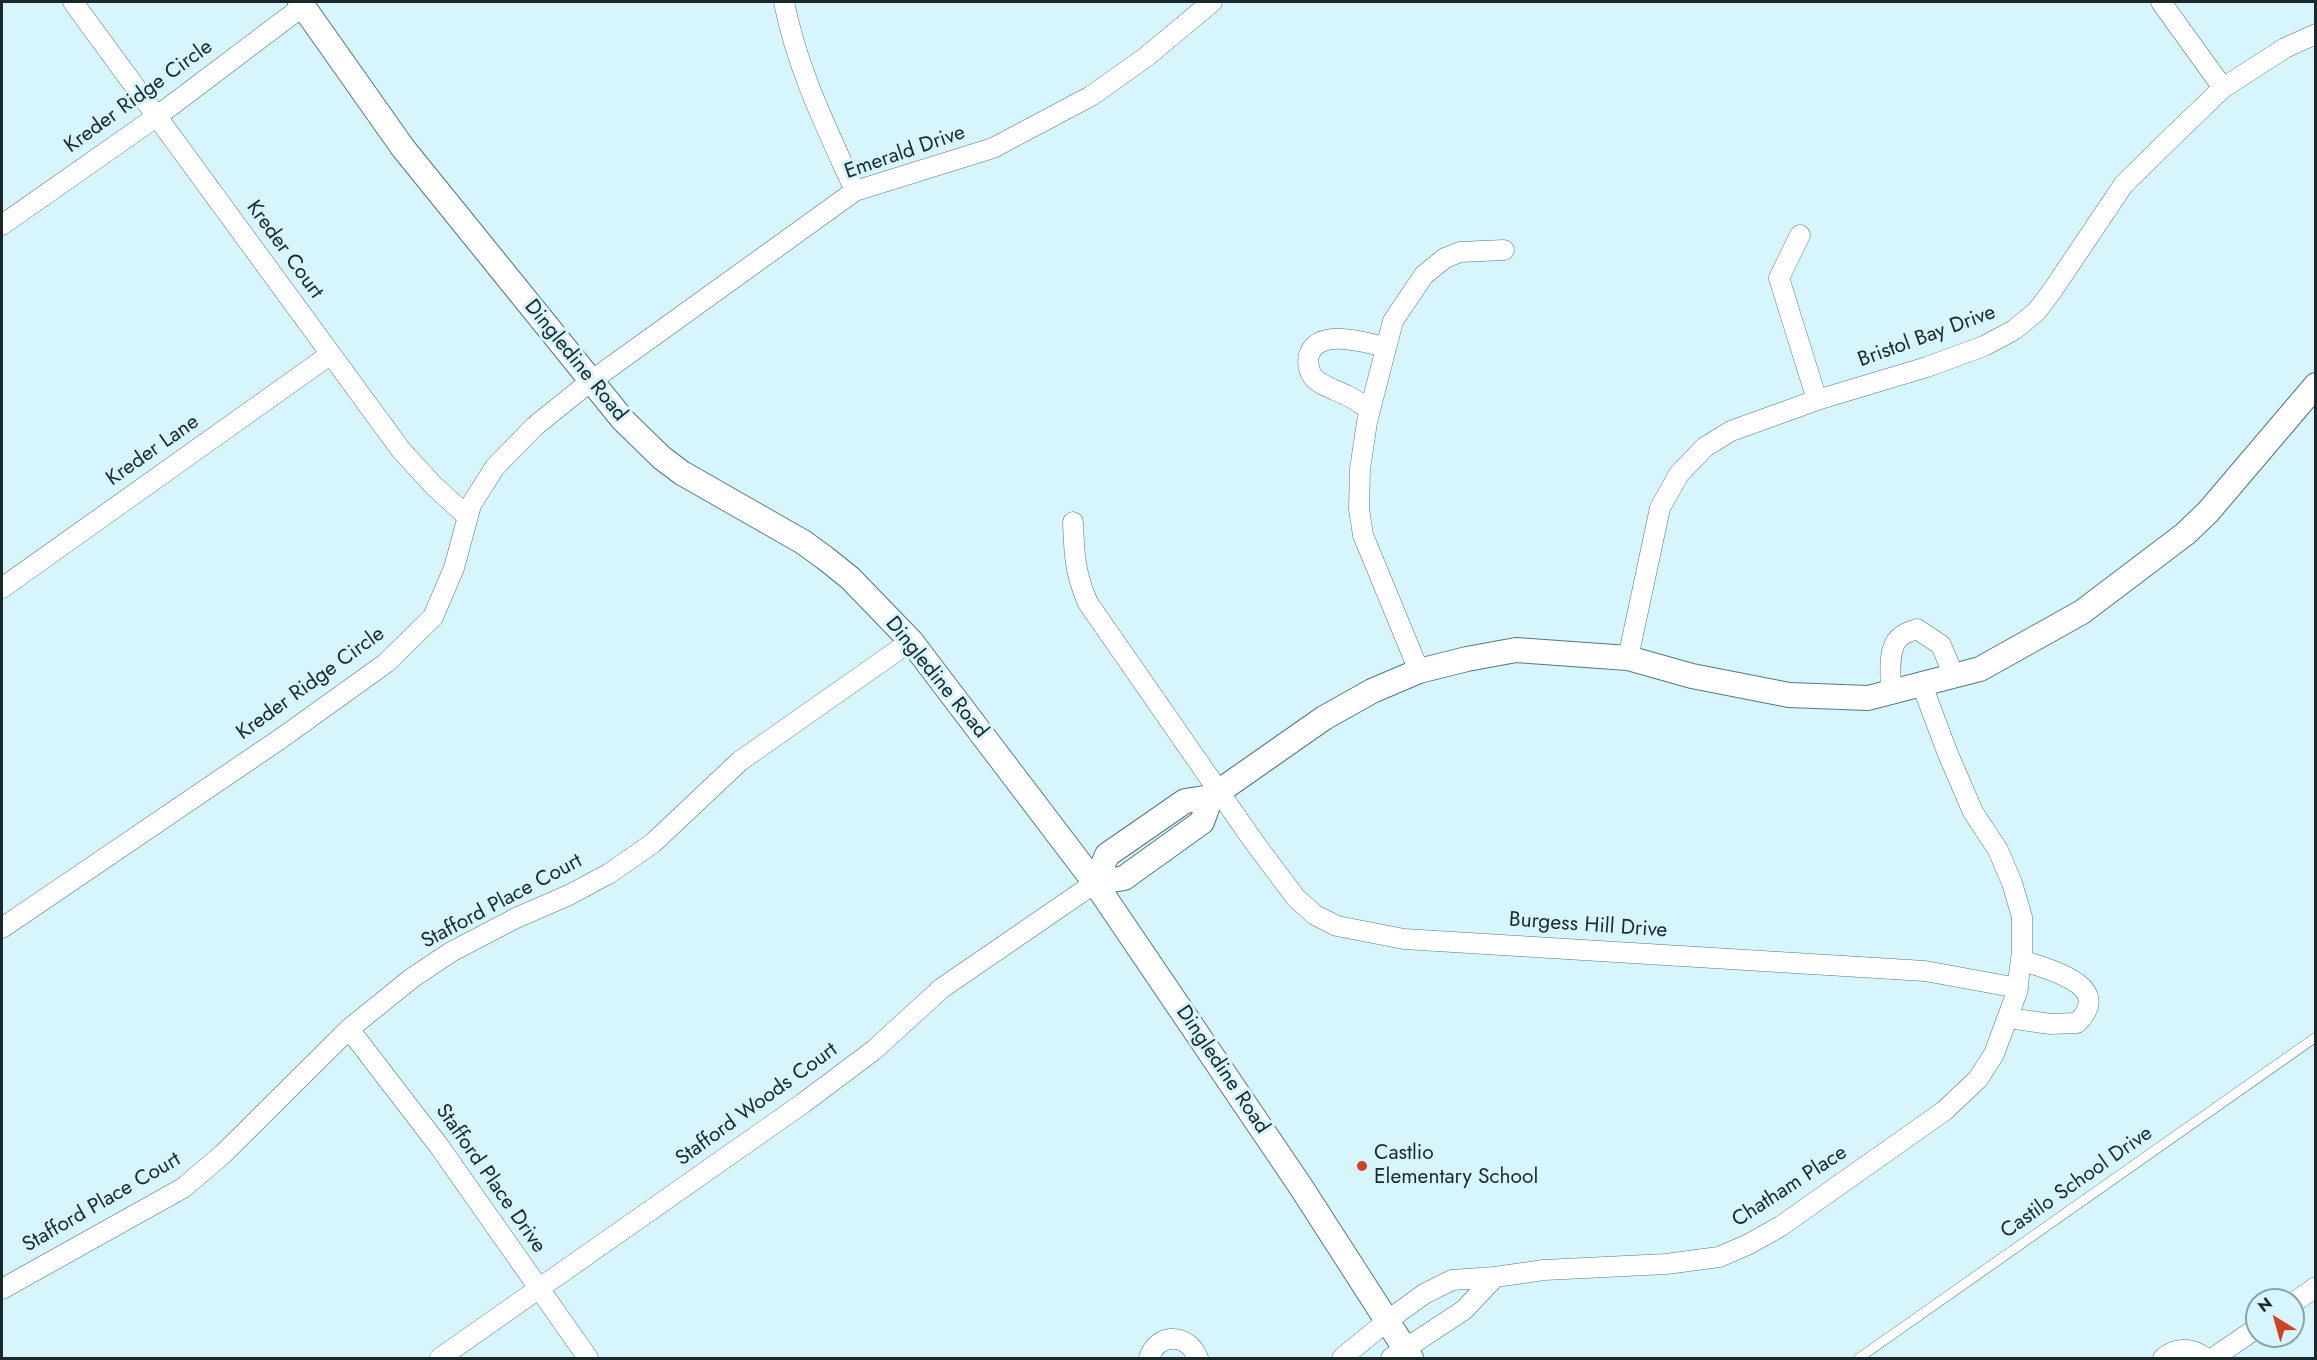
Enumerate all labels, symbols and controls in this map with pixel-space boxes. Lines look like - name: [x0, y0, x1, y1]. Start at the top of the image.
- street label: Kreder Ridge Circle: [60, 35, 218, 159]
- street label: Emerald Drive: [841, 121, 969, 185]
- street label: Kreder Court: [240, 196, 328, 304]
- street label: Dingledine Road: [518, 295, 632, 427]
- street label: Bristol Bay Drive: [1855, 300, 1999, 374]
- street label: Kreder Lane: [102, 410, 204, 492]
- street label: Dingledine Road: [879, 612, 993, 744]
- street label: Kreder Ridge Circle: [232, 622, 390, 746]
- street label: Stafford Place Court: [417, 849, 587, 955]
- street label: Burgess Hill Drive: [1508, 908, 1668, 944]
- street label: Dingledine Road: [1170, 1001, 1274, 1139]
- street label: Stafford Woods Court: [671, 1038, 843, 1172]
- street label: Stafford Place Drive: [429, 1100, 551, 1258]
- street label: Castilo School Drive: [1996, 1121, 2158, 1245]
- place label: Castlio Elementary School: [1374, 1141, 1538, 1191]
- street label: Chatham Place: [1728, 1141, 1852, 1233]
- street label: Stafford Place Court: [18, 1148, 186, 1258]
- marker: Castlio Elementary School: [1355, 1159, 1369, 1173]
- north arrow: [2245, 1288, 2305, 1348]
- text: N: [2253, 1292, 2277, 1318]

